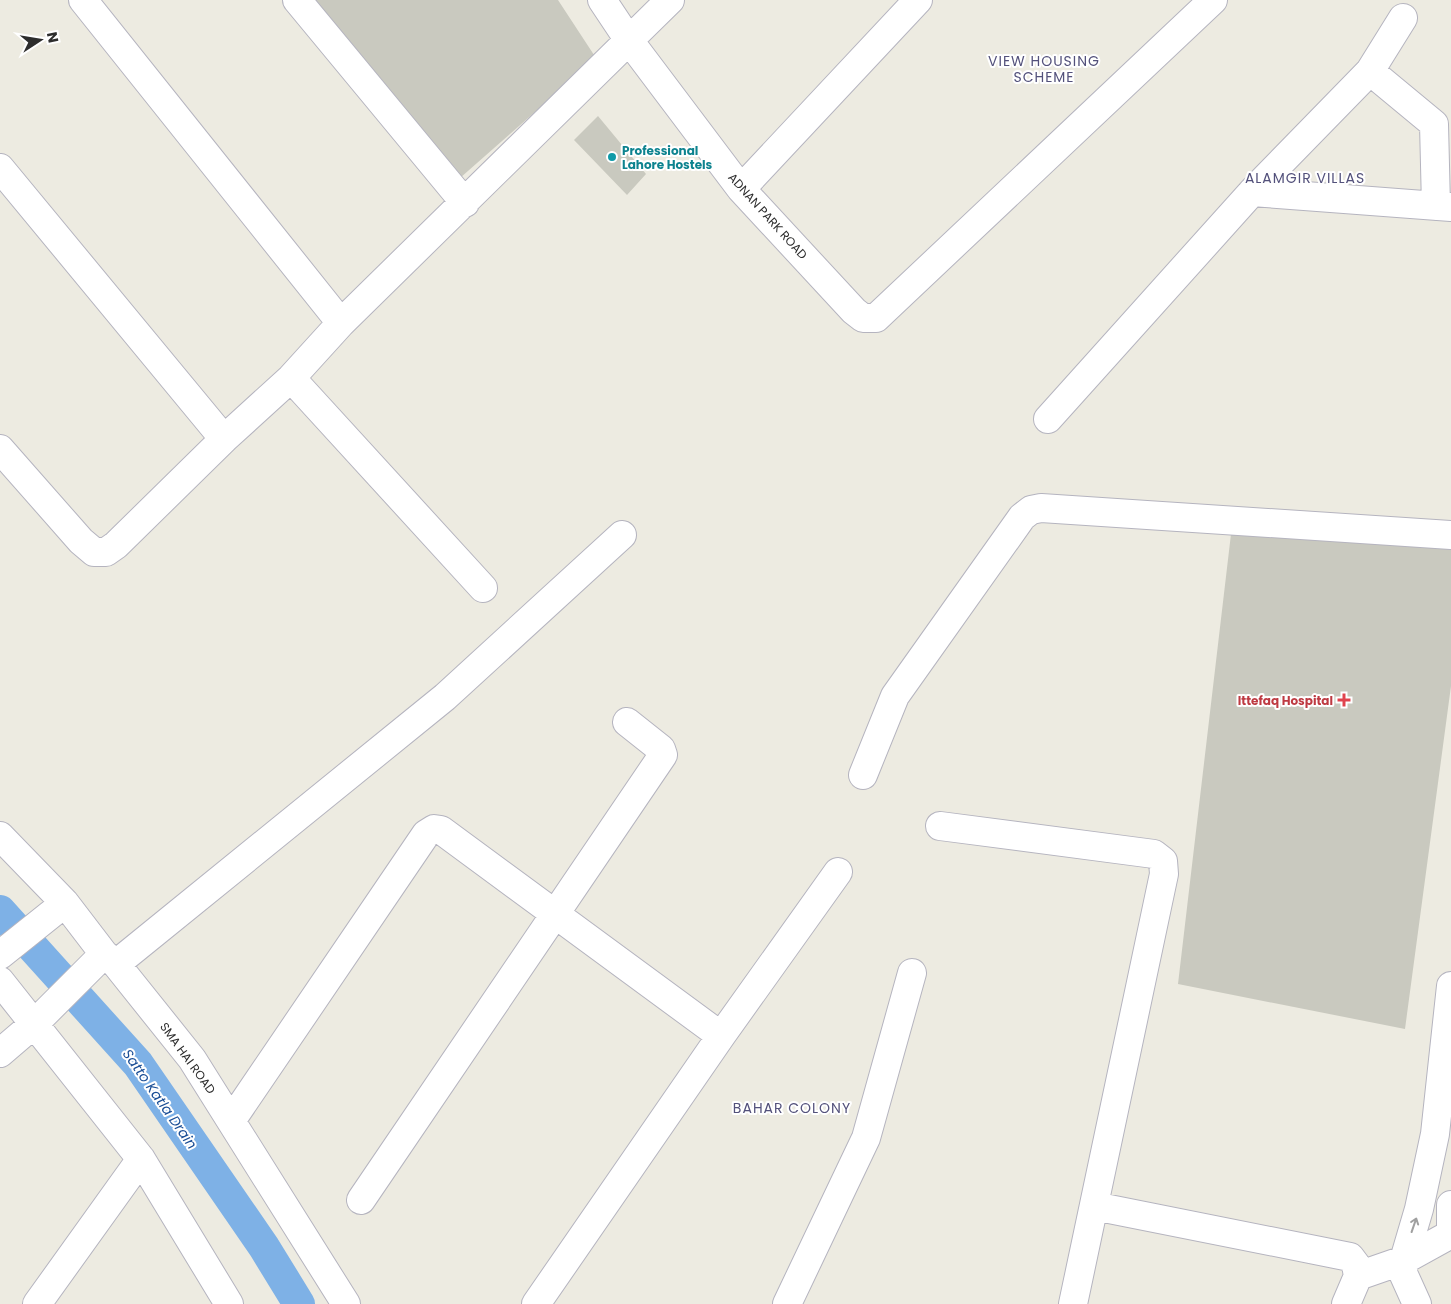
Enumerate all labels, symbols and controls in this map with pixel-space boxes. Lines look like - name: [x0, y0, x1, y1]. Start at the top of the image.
- north arrow: [15, 15, 65, 65]
- text: N: [42, 30, 64, 45]
- district label: VIEW HOUSING SCHEME: [988, 51, 1100, 87]
- place label: Professional Lahore Hostels: [622, 142, 713, 173]
- marker: Professional Lahore Hostels: [606, 151, 618, 163]
- district label: ALAMGIR VILLAS: [1245, 168, 1365, 188]
- street label: ADNAN PARK ROAD: [725, 169, 811, 263]
- place label: Ittefaq Hospital: [1238, 692, 1333, 709]
- marker: Ittefaq Hospital: [1337, 693, 1351, 707]
- street label: SMA HAI ROAD: [156, 1019, 220, 1097]
- water label: Satto Katla Drain: [118, 1045, 202, 1153]
- district label: BAHAR COLONY: [733, 1098, 851, 1118]
- one-way arrow: [1409, 1217, 1419, 1233]

